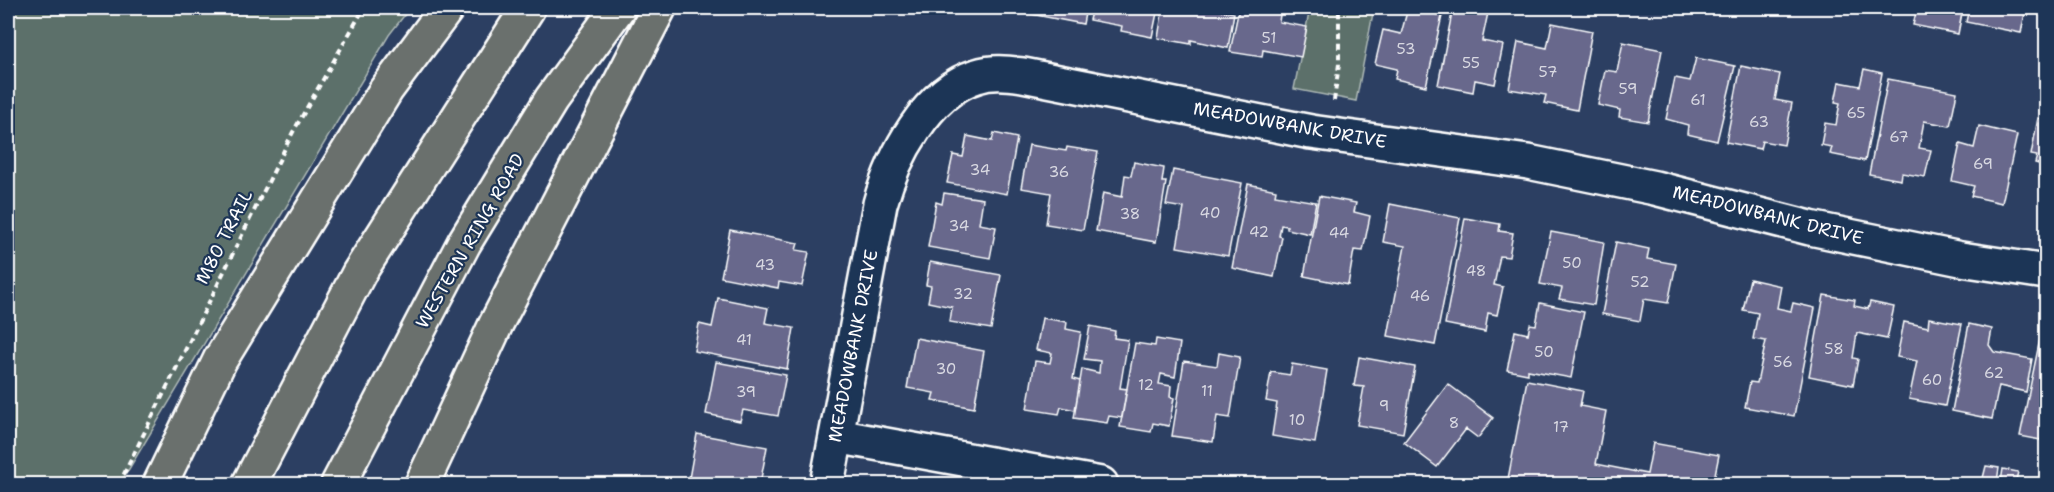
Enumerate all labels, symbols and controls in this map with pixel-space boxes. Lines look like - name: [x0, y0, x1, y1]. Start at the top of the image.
- house number: 51: [1262, 28, 1276, 48]
- house number: 53: [1397, 39, 1416, 59]
- house number: 55: [1462, 53, 1480, 73]
- house number: 57: [1539, 62, 1557, 82]
- house number: 59: [1619, 79, 1637, 99]
- house number: 61: [1690, 90, 1706, 110]
- street label: MEADOWBANK DRIVE: [1192, 96, 1388, 154]
- house number: 65: [1846, 103, 1866, 123]
- house number: 63: [1749, 112, 1769, 132]
- house number: 67: [1889, 127, 1909, 147]
- street label: WESTERN RING ROAD: [410, 149, 530, 333]
- house number: 69: [1973, 154, 1993, 174]
- house number: 34: [970, 160, 990, 180]
- house number: 36: [1049, 162, 1069, 182]
- street label: MEADOWBANK DRIVE: [1670, 180, 1866, 250]
- street label: M80 TRAIL: [190, 186, 258, 288]
- house number: 40: [1200, 203, 1220, 223]
- house number: 38: [1120, 204, 1140, 224]
- house number: 34: [949, 216, 969, 236]
- house number: 42: [1249, 222, 1269, 242]
- house number: 44: [1329, 223, 1349, 243]
- street label: MEADOWBANK DRIVE: [823, 248, 883, 444]
- house number: 50: [1562, 253, 1582, 273]
- house number: 43: [755, 255, 775, 275]
- house number: 48: [1466, 261, 1486, 281]
- house number: 52: [1631, 272, 1649, 292]
- house number: 32: [953, 284, 973, 304]
- house number: 46: [1410, 286, 1430, 306]
- house number: 41: [736, 330, 752, 350]
- house number: 58: [1824, 339, 1844, 359]
- house number: 50: [1534, 342, 1554, 362]
- house number: 56: [1773, 352, 1793, 372]
- house number: 30: [936, 359, 956, 379]
- house number: 62: [1984, 363, 2004, 383]
- house number: 60: [1922, 370, 1942, 390]
- house number: 12: [1138, 375, 1154, 395]
- house number: 11: [1201, 381, 1213, 401]
- house number: 39: [736, 382, 756, 402]
- house number: 9: [1379, 396, 1389, 416]
- house number: 10: [1289, 410, 1305, 430]
- house number: 8: [1449, 413, 1459, 433]
- house number: 17: [1553, 417, 1569, 437]

